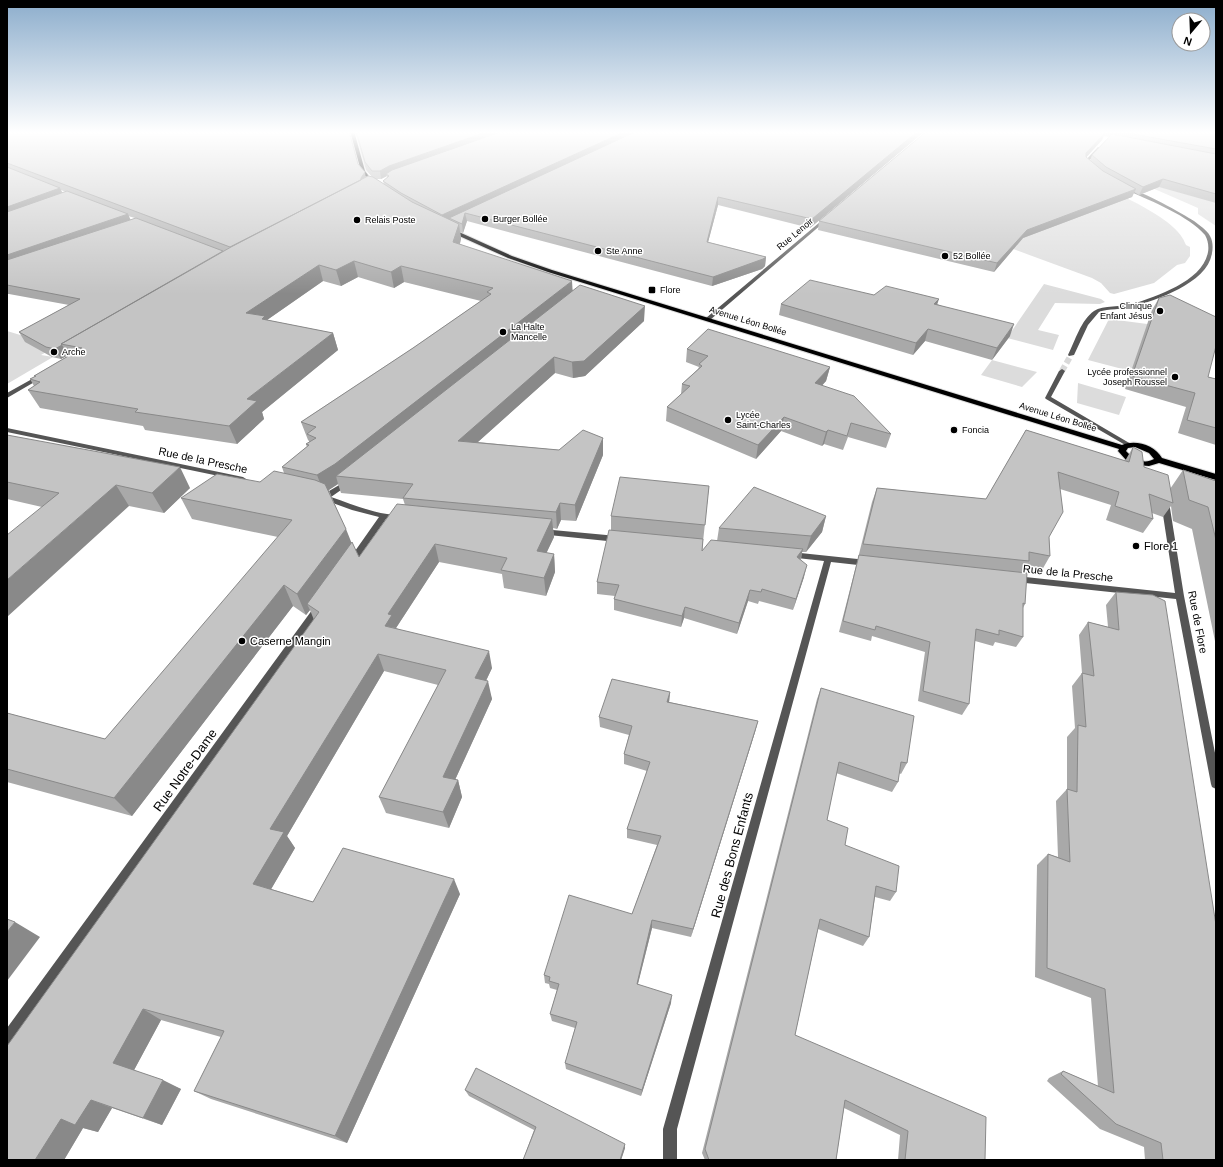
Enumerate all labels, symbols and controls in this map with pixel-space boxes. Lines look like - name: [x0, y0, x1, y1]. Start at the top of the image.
- north arrow: [1171, 12, 1211, 52]
- text: N: [1182, 34, 1193, 48]
- marker: Burger Bollée: [480, 214, 490, 224]
- place label: Burger Bollée: [493, 214, 548, 224]
- marker: Relais Poste: [352, 215, 362, 225]
- place label: Relais Poste: [365, 215, 416, 225]
- street label: Rue Lenoir: [775, 216, 815, 252]
- marker: Ste Anne: [593, 246, 603, 256]
- place label: Ste Anne: [606, 246, 643, 256]
- marker: 52 Bollée: [940, 251, 950, 261]
- place label: 52 Bollée: [953, 251, 991, 261]
- marker: Flore: [647, 285, 657, 295]
- place label: Flore: [660, 285, 681, 295]
- place label: Clinique Enfant Jésus: [1100, 301, 1153, 321]
- street label: Avenue Léon Bollée: [708, 304, 788, 338]
- marker: Clinique Enfant Jésus: [1155, 306, 1165, 316]
- place label: La Halte Mancelle: [511, 322, 547, 342]
- marker: La Halte Mancelle: [498, 327, 508, 337]
- marker: Arche: [49, 347, 59, 357]
- place label: Arche: [62, 347, 86, 357]
- place label: Lycée professionnel Joseph Roussel: [1087, 367, 1167, 387]
- marker: Lycée professionnel Joseph Roussel: [1170, 372, 1180, 382]
- street label: Avenue Léon Bollée: [1018, 400, 1098, 434]
- place label: Lycée Saint-Charles: [736, 410, 791, 430]
- marker: Lycée Saint-Charles: [723, 415, 733, 425]
- marker: Foncia: [949, 425, 959, 435]
- place label: Foncia: [962, 425, 989, 435]
- street label: Rue de la Presche: [157, 445, 249, 475]
- place label: Flore 1: [1144, 540, 1178, 552]
- marker: Flore 1: [1131, 541, 1141, 551]
- street label: Rue de la Presche: [1022, 562, 1114, 584]
- street label: Rue de Flore: [1186, 590, 1210, 654]
- place label: Caserne Mangin: [250, 635, 331, 647]
- marker: Caserne Mangin: [237, 636, 247, 646]
- street label: Rue Notre-Dame: [150, 726, 220, 814]
- street label: Rue des Bons Enfants: [708, 790, 756, 919]

